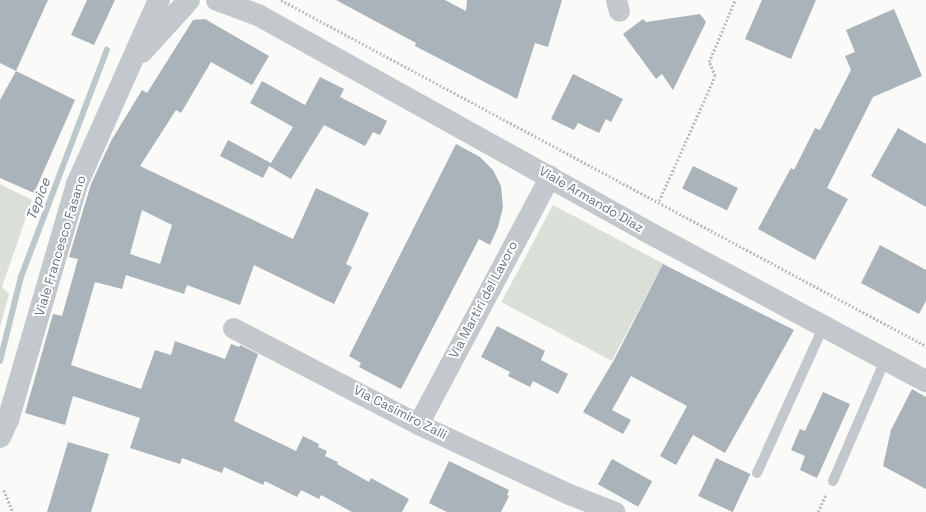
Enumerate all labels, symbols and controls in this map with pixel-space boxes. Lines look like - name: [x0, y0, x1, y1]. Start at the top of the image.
- street label: Viale Armando Diaz: [536, 164, 646, 236]
- street label: Viale Francesco Fasano: [32, 174, 90, 318]
- water label: Tepice: [22, 175, 54, 223]
- street label: Via Martiri del Lavoro: [446, 239, 522, 361]
- street label: Via Casimiro Zalli: [351, 383, 449, 443]

